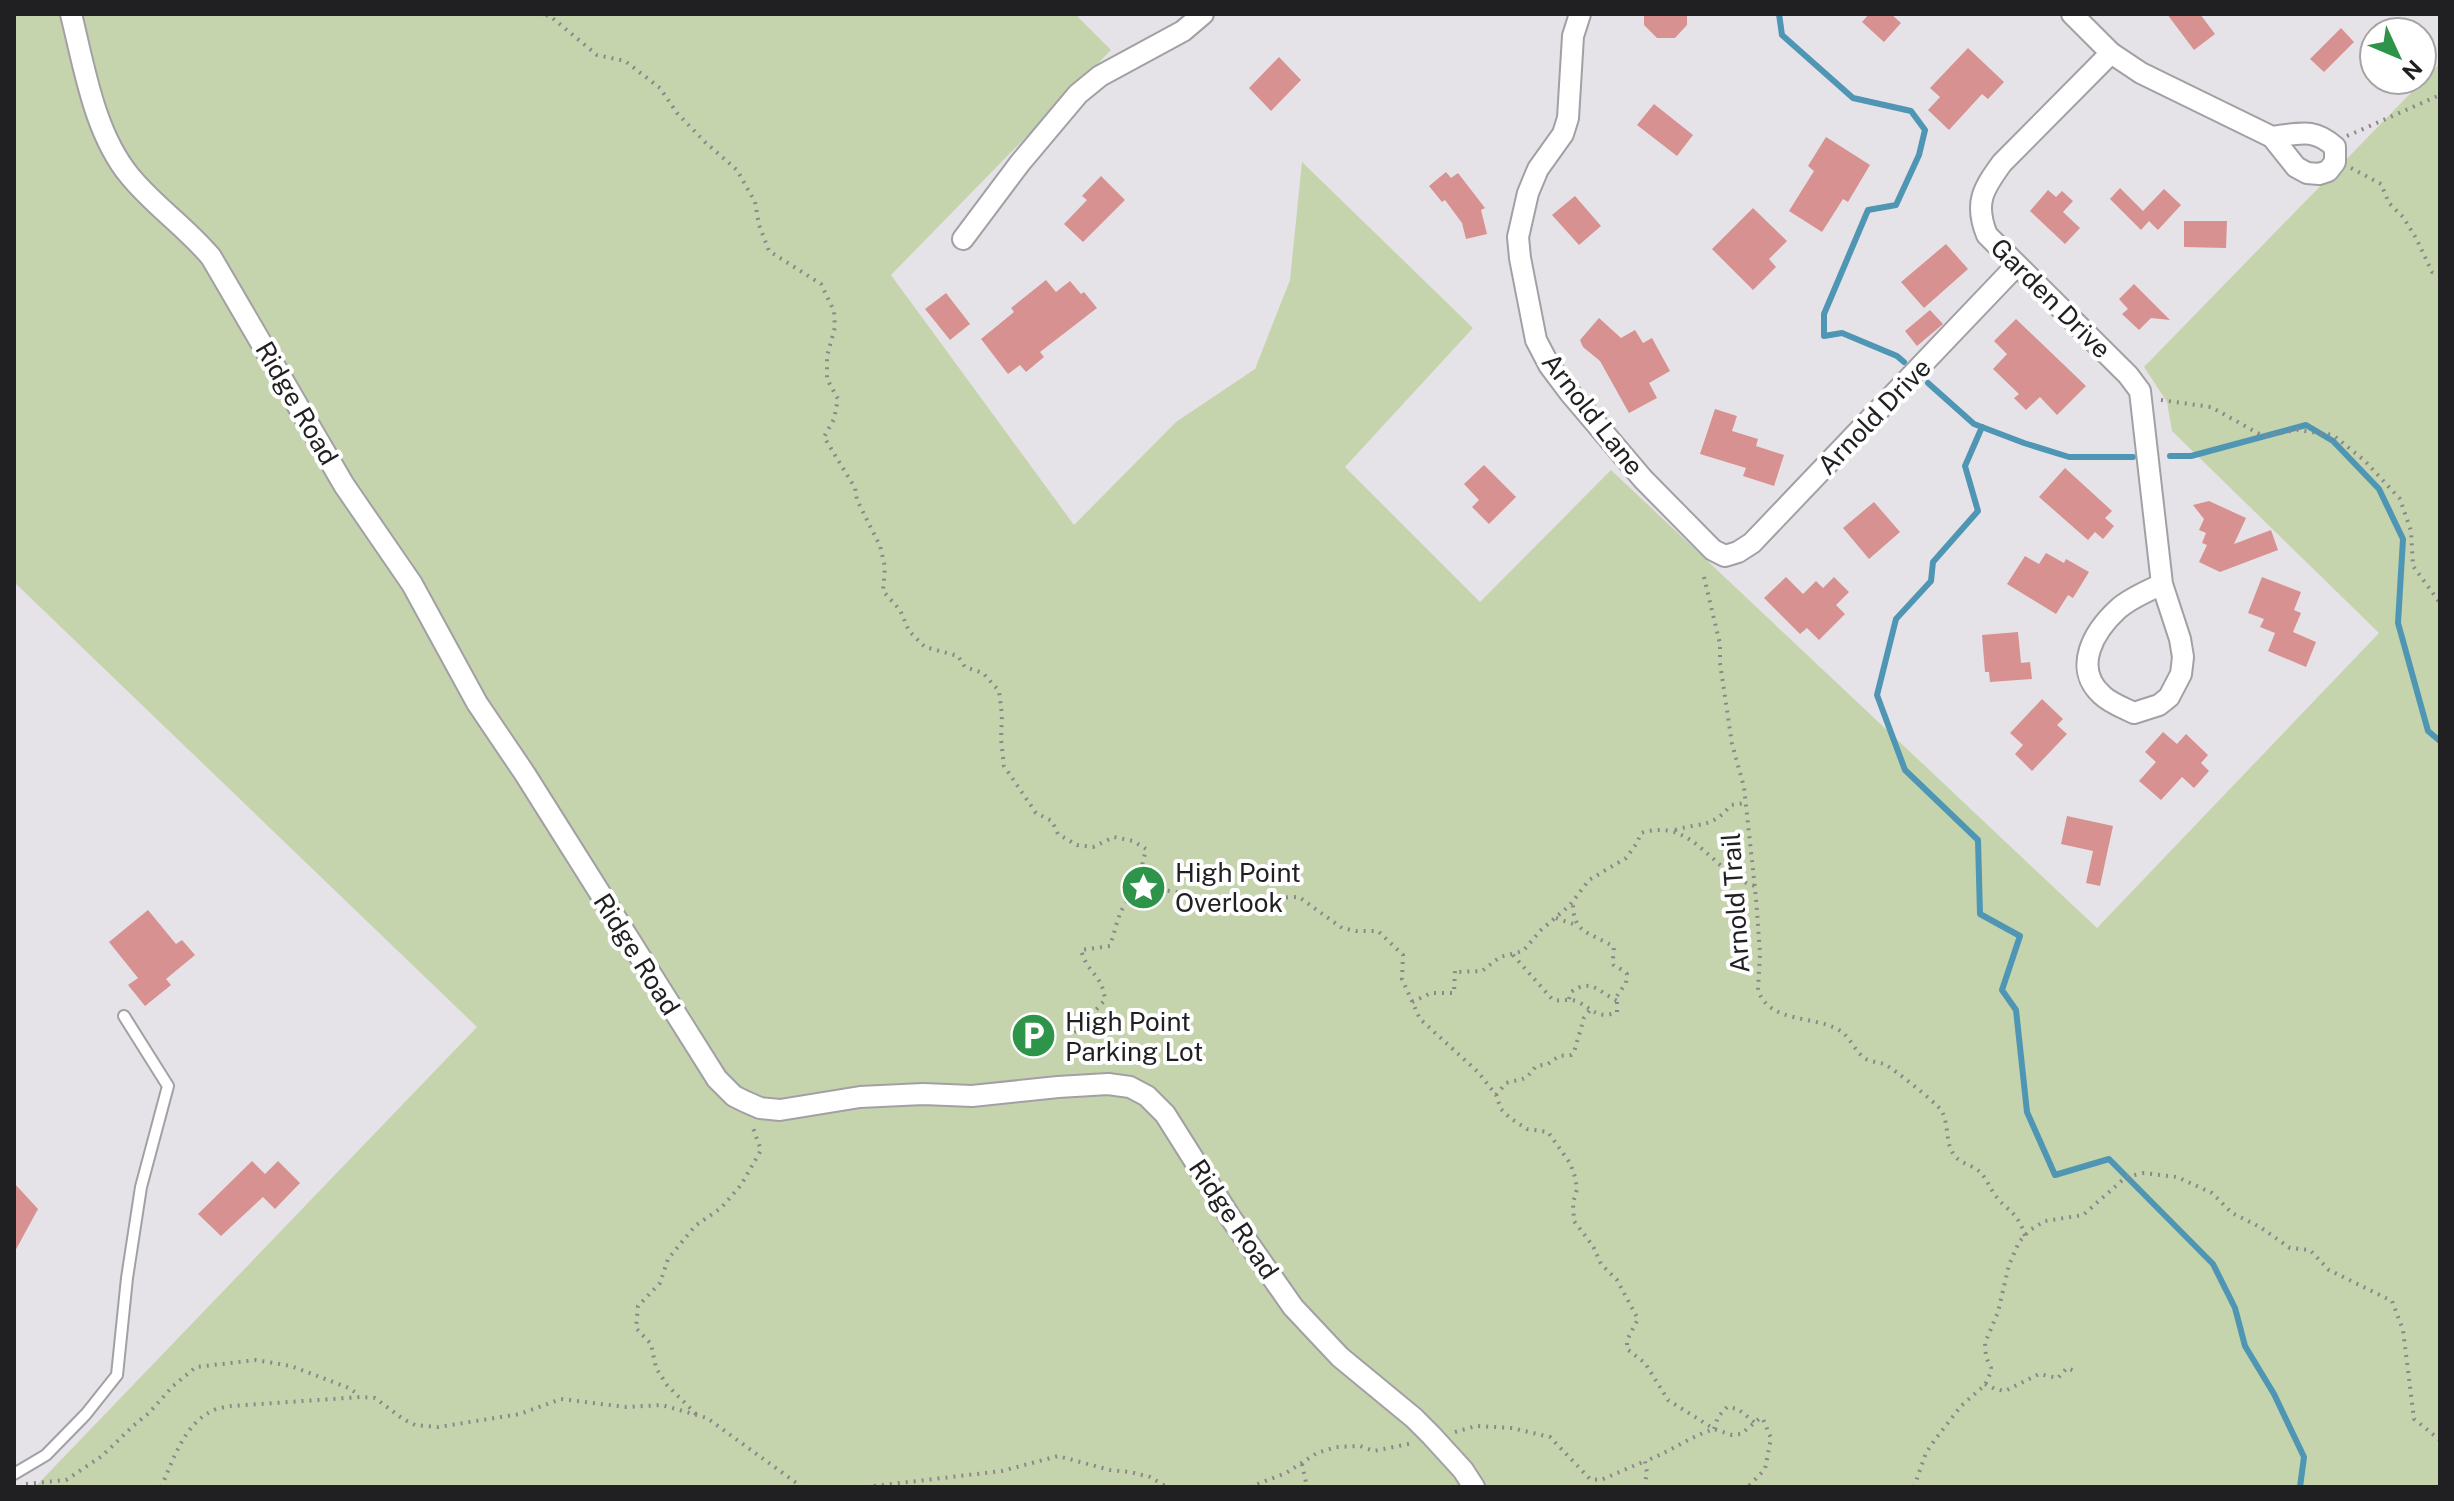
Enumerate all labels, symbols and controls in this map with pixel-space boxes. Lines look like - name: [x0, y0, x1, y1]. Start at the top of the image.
- north arrow: [2358, 16, 2438, 96]
- text: N: [2397, 55, 2428, 85]
- street label: Garden Drive: [1984, 231, 2118, 365]
- street label: Ridge Road: [249, 336, 345, 470]
- street label: Arnold Lane: [1536, 347, 1650, 481]
- street label: Arnold Drive: [1811, 351, 1937, 481]
- street label: Arnold Trail: [1715, 832, 1755, 974]
- place label: High Point Overlook: [1175, 857, 1301, 918]
- place icon: High Point Overlook: [1120, 863, 1168, 911]
- street label: Ridge Road: [587, 887, 687, 1021]
- place label: High Point Parking Lot: [1065, 1006, 1203, 1067]
- parking icon: High Point Parking Lot: [1010, 1012, 1058, 1060]
- street label: Ridge Road: [1183, 1153, 1285, 1285]

